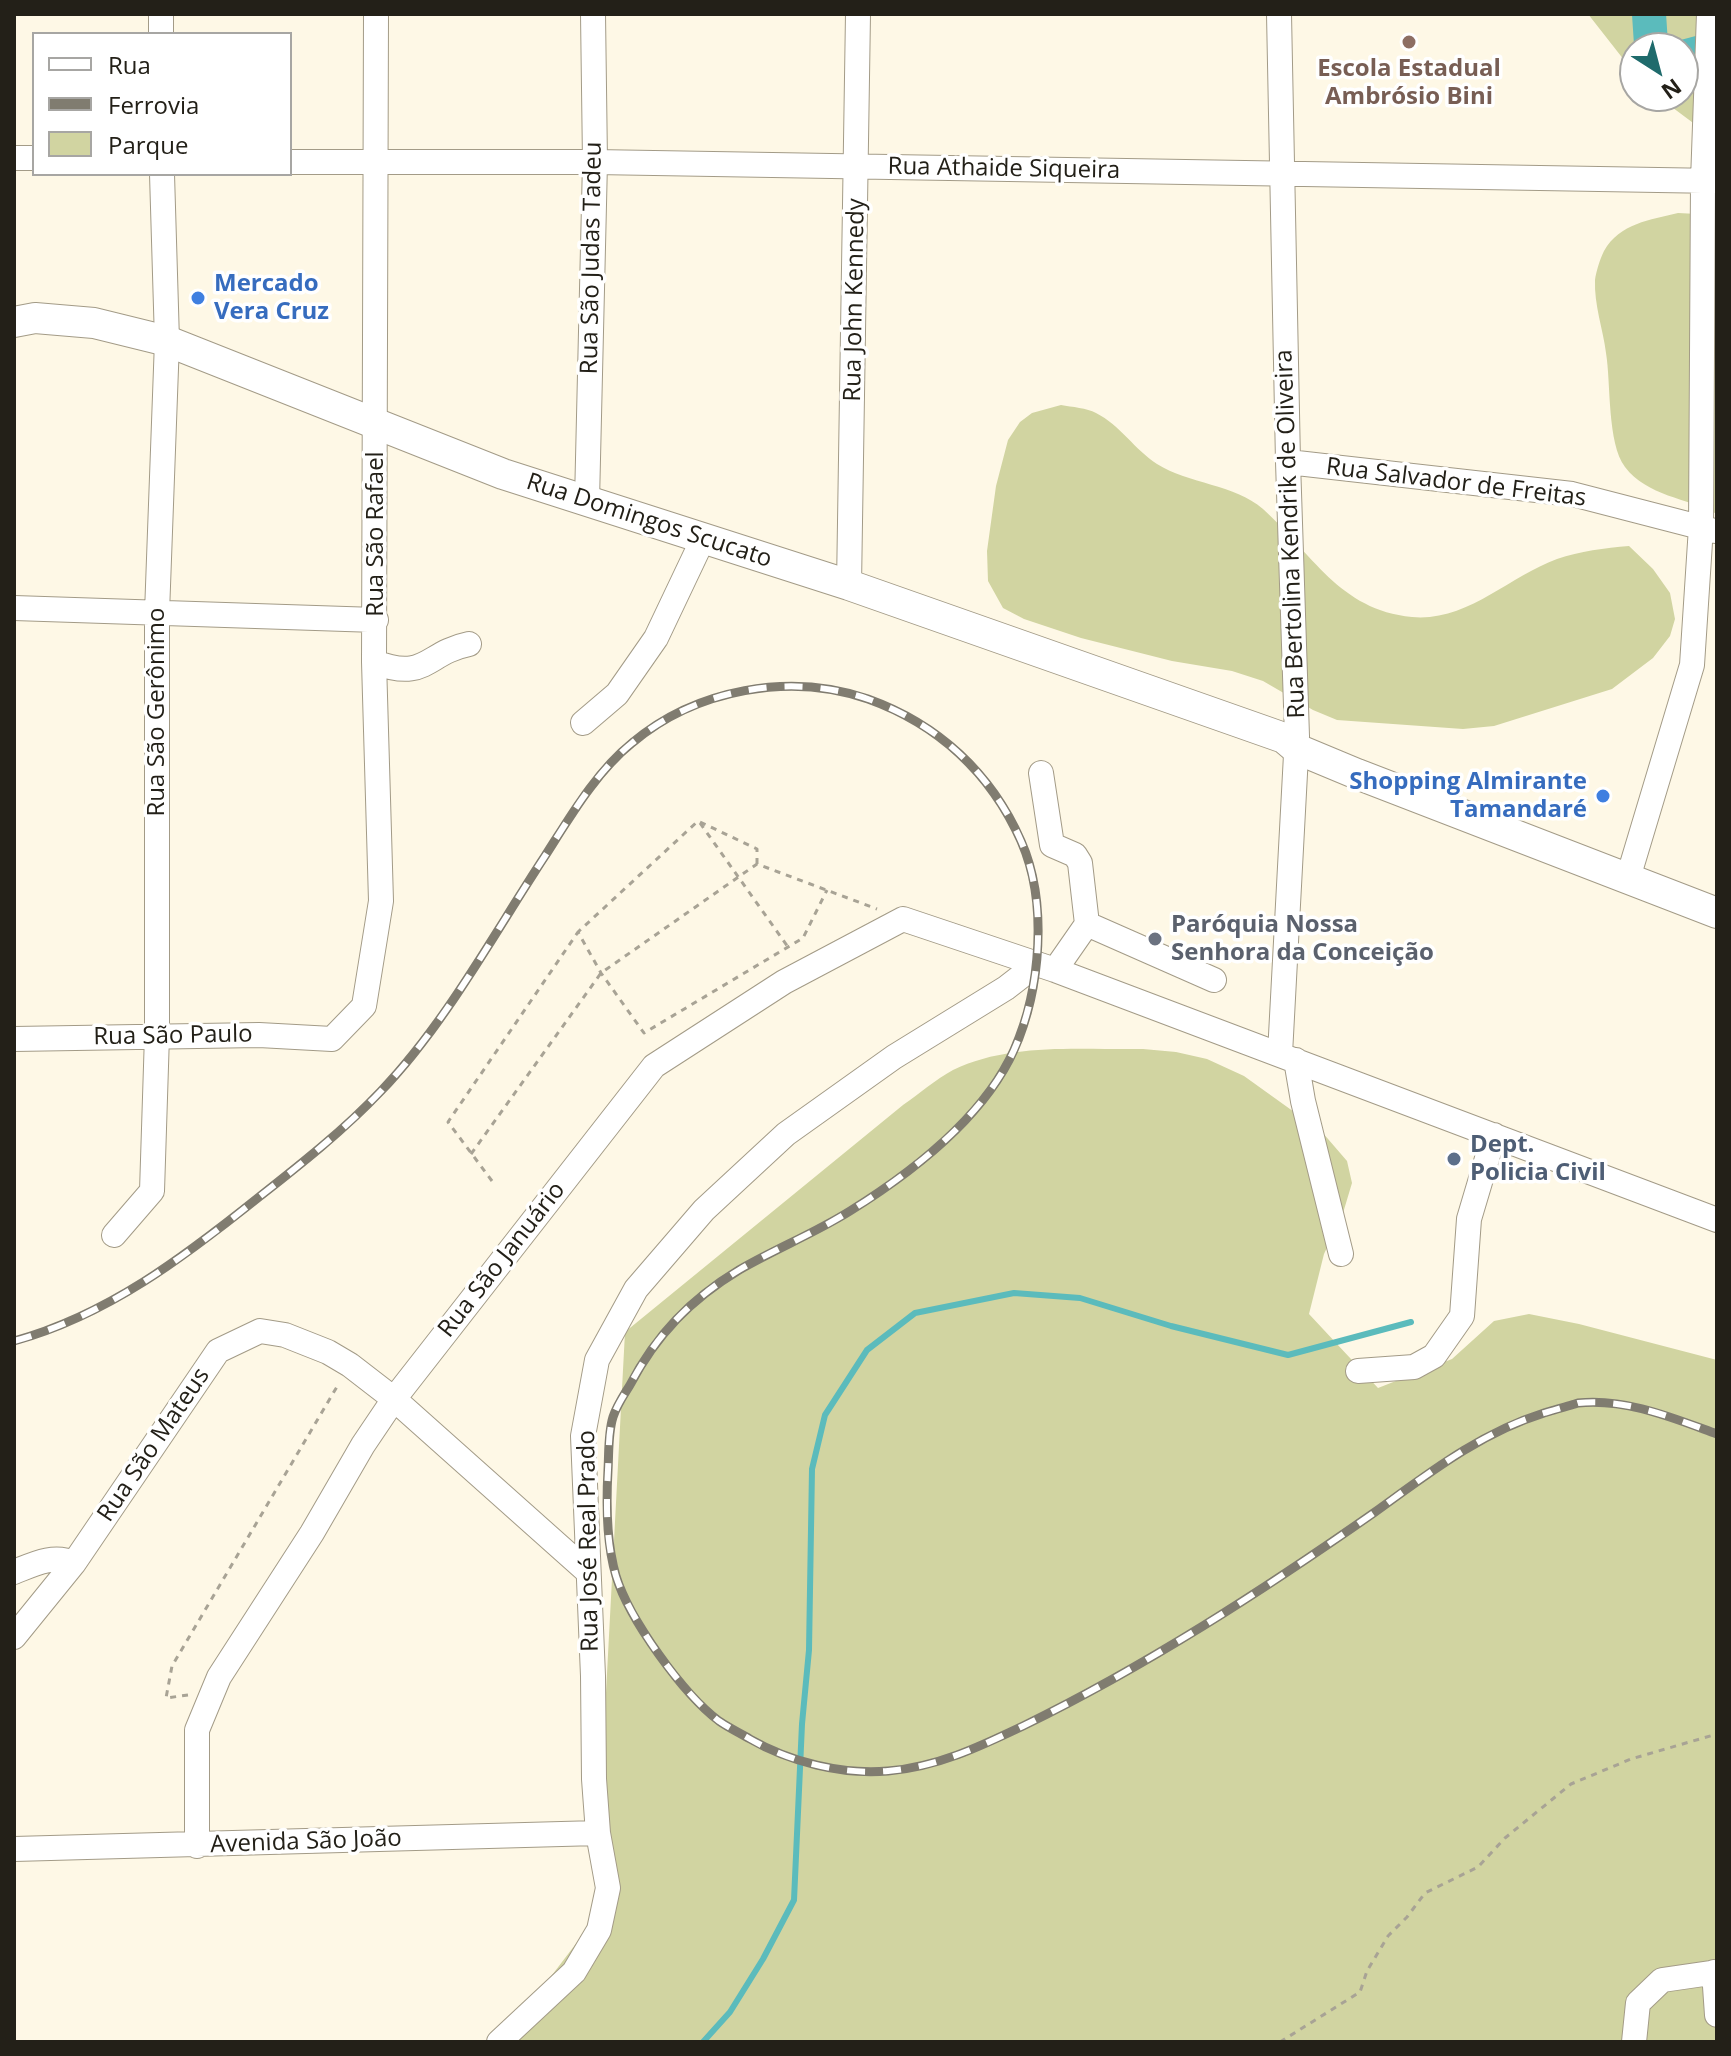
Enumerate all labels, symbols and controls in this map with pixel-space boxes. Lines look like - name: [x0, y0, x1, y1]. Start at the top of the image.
- legend: [32, 32, 292, 176]
- north arrow: [1619, 32, 1699, 112]
- marker: Escola Estadual Ambrósio Bini: [1400, 33, 1418, 51]
- text: Rua: [108, 48, 151, 81]
- place label: Escola Estadual Ambrósio Bini: [1317, 55, 1501, 111]
- text: N: [1656, 72, 1688, 107]
- text: Ferrovia: [108, 88, 199, 121]
- text: Parque: [108, 128, 188, 161]
- street label: Rua São Judas Tadeu: [576, 141, 608, 375]
- street label: Rua Athaide Siqueira: [887, 153, 1121, 185]
- street label: Rua John Kennedy: [839, 198, 871, 402]
- place label: Mercado Vera Cruz: [214, 270, 329, 326]
- marker: Mercado Vera Cruz: [189, 289, 207, 307]
- street label: Rua Bertolina Kendrik de Oliveira: [1270, 349, 1312, 719]
- street label: Rua São Rafael: [362, 451, 390, 617]
- street label: Rua Salvador de Freitas: [1324, 453, 1588, 513]
- street label: Rua Domingos Scucato: [523, 468, 775, 574]
- street label: Rua São Gerônimo: [143, 608, 171, 816]
- place label: Shopping Almirante Tamandaré: [1349, 768, 1587, 824]
- marker: Shopping Almirante Tamandaré: [1594, 787, 1612, 805]
- place label: Paróquia Nossa Senhora da Conceição: [1171, 911, 1434, 967]
- marker: Paróquia Nossa Senhora da Conceição: [1146, 930, 1164, 948]
- street label: Rua São Paulo: [93, 1020, 253, 1052]
- place label: Dept. Policia Civil: [1470, 1131, 1606, 1187]
- marker: Dept. Policia Civil: [1445, 1150, 1463, 1168]
- street label: Rua São Januário: [432, 1177, 572, 1343]
- street label: Rua São Mateus: [92, 1363, 216, 1527]
- street label: Rua José Real Prado: [573, 1430, 605, 1652]
- street label: Avenida São João: [210, 1824, 402, 1860]

